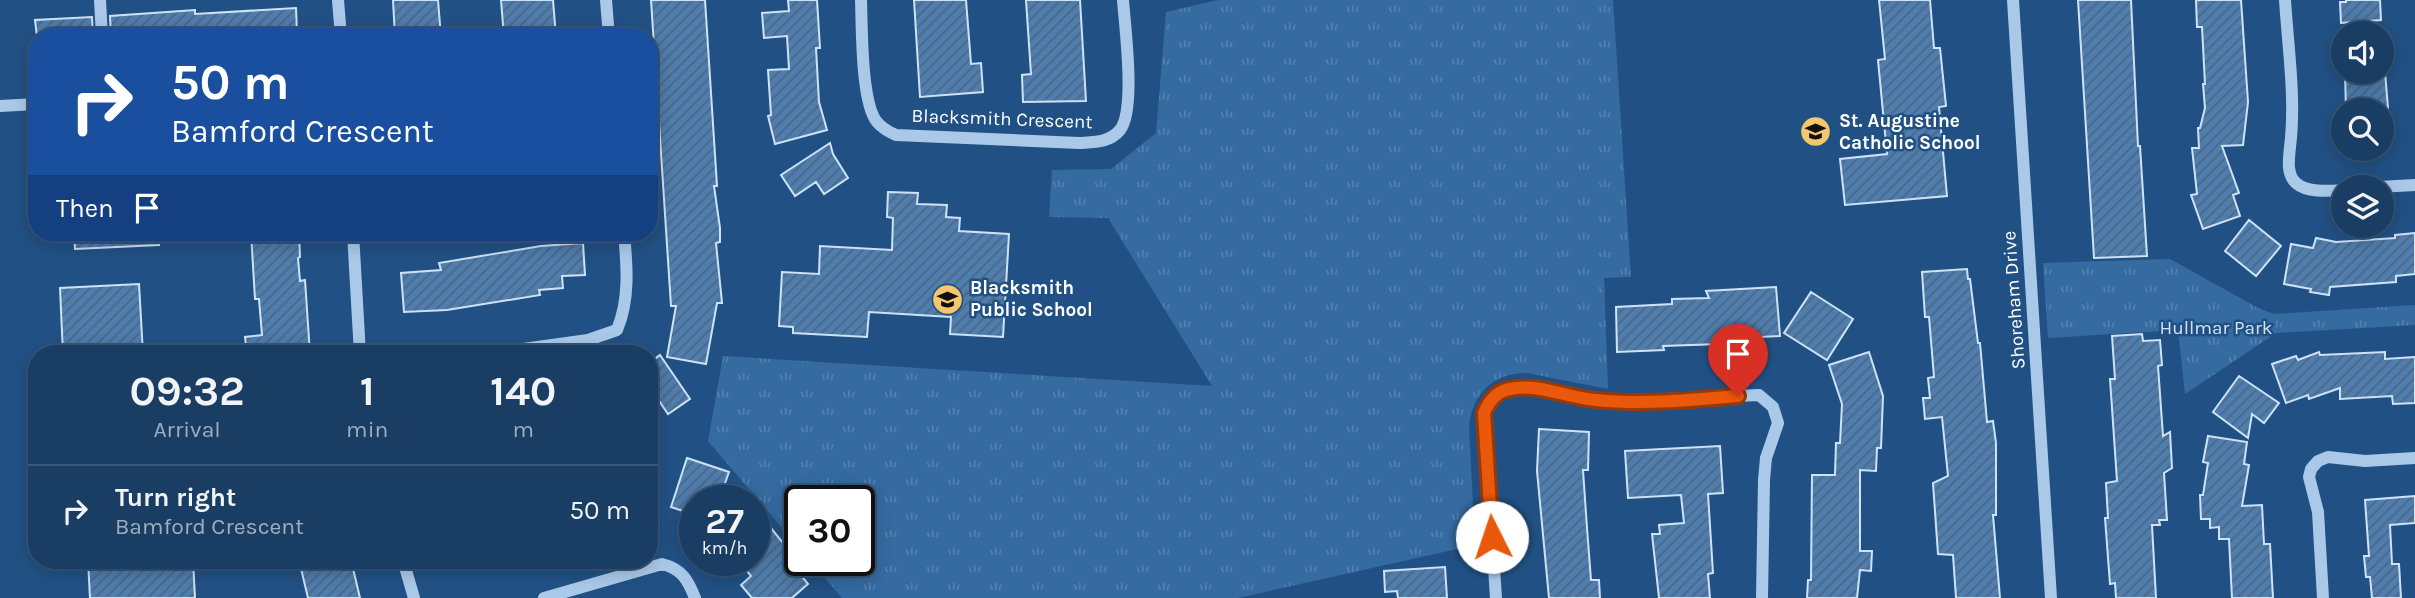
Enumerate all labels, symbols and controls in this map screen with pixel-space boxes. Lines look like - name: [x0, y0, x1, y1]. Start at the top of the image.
- map controls: [2331, 21, 2394, 238]
- button: sound: [2331, 21, 2394, 84]
- text: 50 m: [171, 54, 289, 111]
- icon: right: [56, 56, 147, 147]
- button: search: [2331, 98, 2394, 161]
- street label: Blacksmith Crescent: [911, 105, 1093, 133]
- place label: St. Augustine Catholic School: [1839, 110, 1980, 154]
- text: Bamford Crescent: [171, 113, 434, 150]
- school or university icon: St. Augustine Catholic School: [1799, 115, 1833, 149]
- button: layers: [2331, 175, 2394, 238]
- icon: arrive: [128, 189, 166, 227]
- text: Then: [56, 193, 114, 224]
- street label: Shoreham Drive: [1998, 230, 2030, 370]
- place label: Blacksmith Public School: [970, 277, 1093, 321]
- school or university icon: Blacksmith Public School: [930, 282, 964, 316]
- park label: Hullmar Park: [2159, 317, 2273, 339]
- pin: [1708, 324, 1768, 396]
- icon: arrive: [1719, 335, 1757, 373]
- text: 09:32: [130, 366, 245, 416]
- text: 1: [360, 366, 375, 416]
- text: 140: [490, 366, 556, 416]
- text: Arrival: [153, 416, 221, 443]
- text: min: [346, 416, 388, 443]
- text: m: [512, 416, 534, 443]
- text: Turn right: [115, 482, 236, 513]
- speed limit sign: 30: [784, 485, 875, 576]
- icon: right: [56, 492, 94, 530]
- text: 50 m: [569, 495, 630, 526]
- position arrow: [1455, 500, 1529, 574]
- text: 27: [705, 501, 744, 542]
- text: Bamford Crescent: [115, 513, 304, 540]
- text: km/h: [702, 537, 747, 559]

